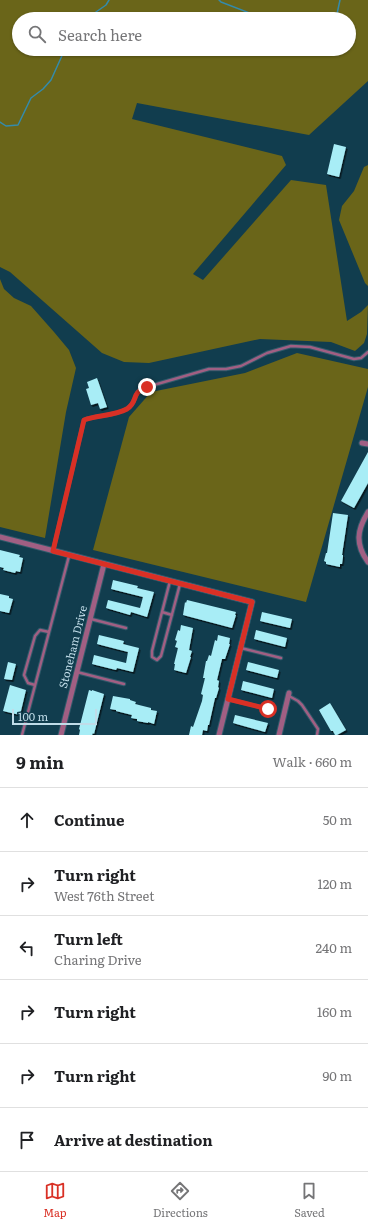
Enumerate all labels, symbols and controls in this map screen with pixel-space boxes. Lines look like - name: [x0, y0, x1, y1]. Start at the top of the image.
- search box: [12, 12, 356, 56]
- icon: search: [26, 23, 48, 45]
- text: Search here: [58, 23, 142, 46]
- route end: [138, 378, 156, 396]
- street label: Stoneham Drive: [54, 603, 90, 690]
- route start: [259, 700, 277, 718]
- scale bar: [12, 707, 97, 726]
- text: 100 m: [18, 708, 48, 724]
- text: 9 min: [16, 749, 64, 774]
- text: Walk · 660 m: [273, 752, 352, 771]
- text: Continue: [54, 808, 124, 831]
- icon: ahead: [16, 809, 38, 831]
- text: 50 m: [323, 810, 352, 829]
- text: Turn right: [54, 863, 136, 886]
- icon: right: [16, 873, 38, 895]
- text: 120 m: [317, 874, 352, 893]
- text: West 76th Street: [54, 886, 154, 905]
- text: Turn left: [54, 927, 123, 950]
- icon: left: [16, 937, 38, 959]
- text: 240 m: [316, 938, 352, 957]
- text: Charing Drive: [54, 950, 142, 969]
- text: Turn right: [54, 1000, 136, 1023]
- icon: right: [16, 1001, 38, 1023]
- text: 160 m: [317, 1002, 352, 1021]
- text: Turn right: [54, 1064, 136, 1087]
- icon: right: [16, 1065, 38, 1087]
- text: 90 m: [322, 1066, 352, 1085]
- text: Arrive at destination: [54, 1128, 213, 1151]
- icon: arrive: [16, 1129, 38, 1151]
- tab: Map: [43, 1180, 67, 1220]
- tab: Directions: [153, 1180, 208, 1220]
- tab: Saved: [294, 1180, 325, 1220]

